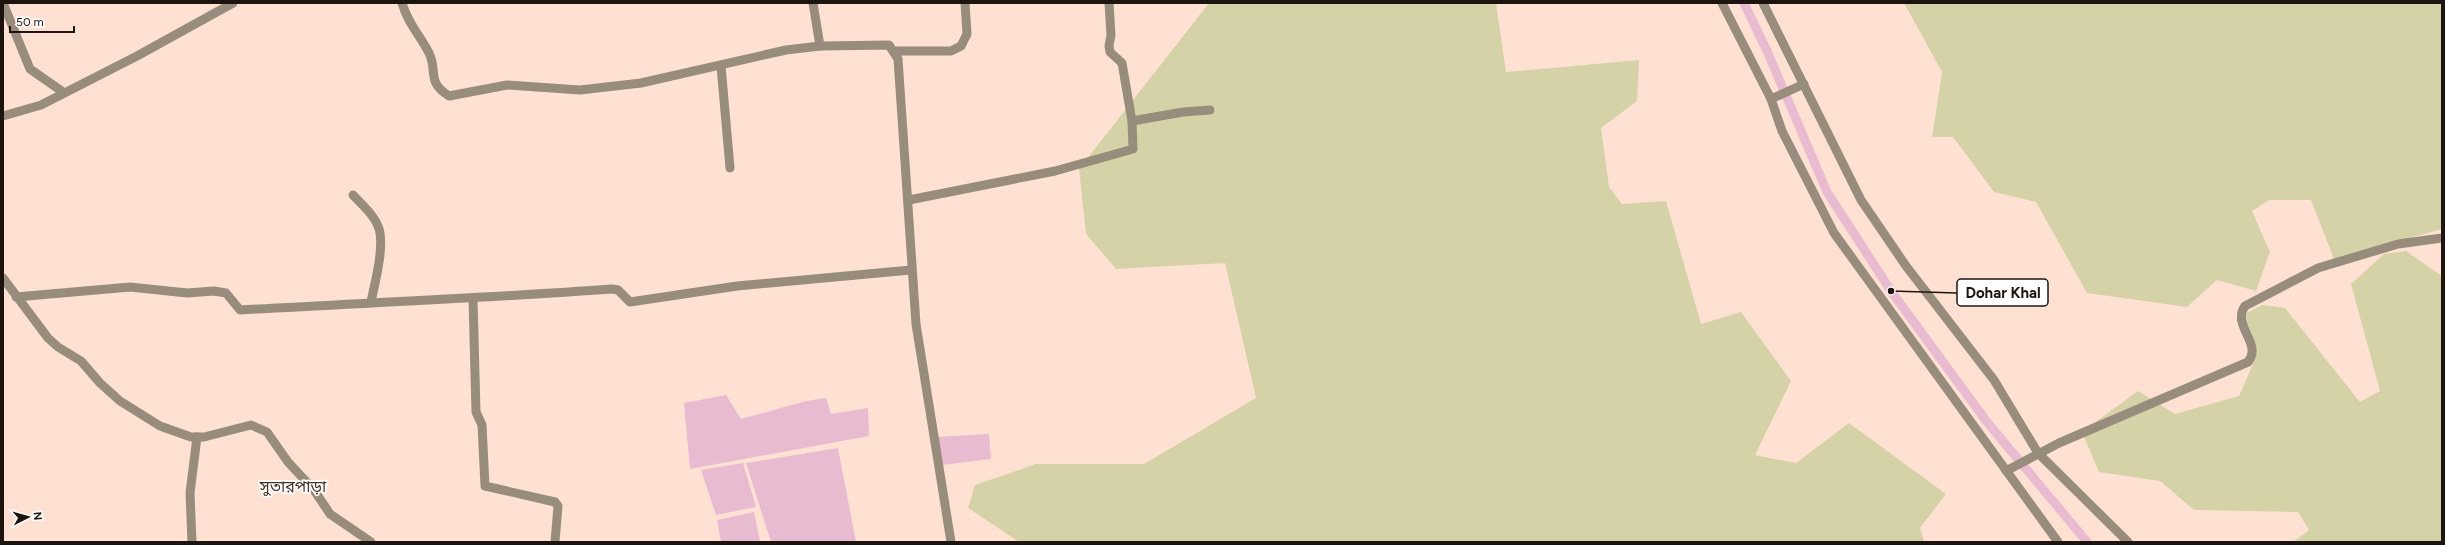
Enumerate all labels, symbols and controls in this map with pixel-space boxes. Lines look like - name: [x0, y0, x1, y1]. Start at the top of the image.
- scale bar: [10, 8, 74, 34]
- text: 50 m: [16, 15, 44, 29]
- callout: Dohar Khal: [1957, 279, 2048, 306]
- text: Dohar Khal: [1965, 284, 2041, 302]
- district label: সুতারপাড়া: [259, 477, 327, 496]
- north arrow: [8, 497, 48, 537]
- text: N: [31, 511, 44, 521]

